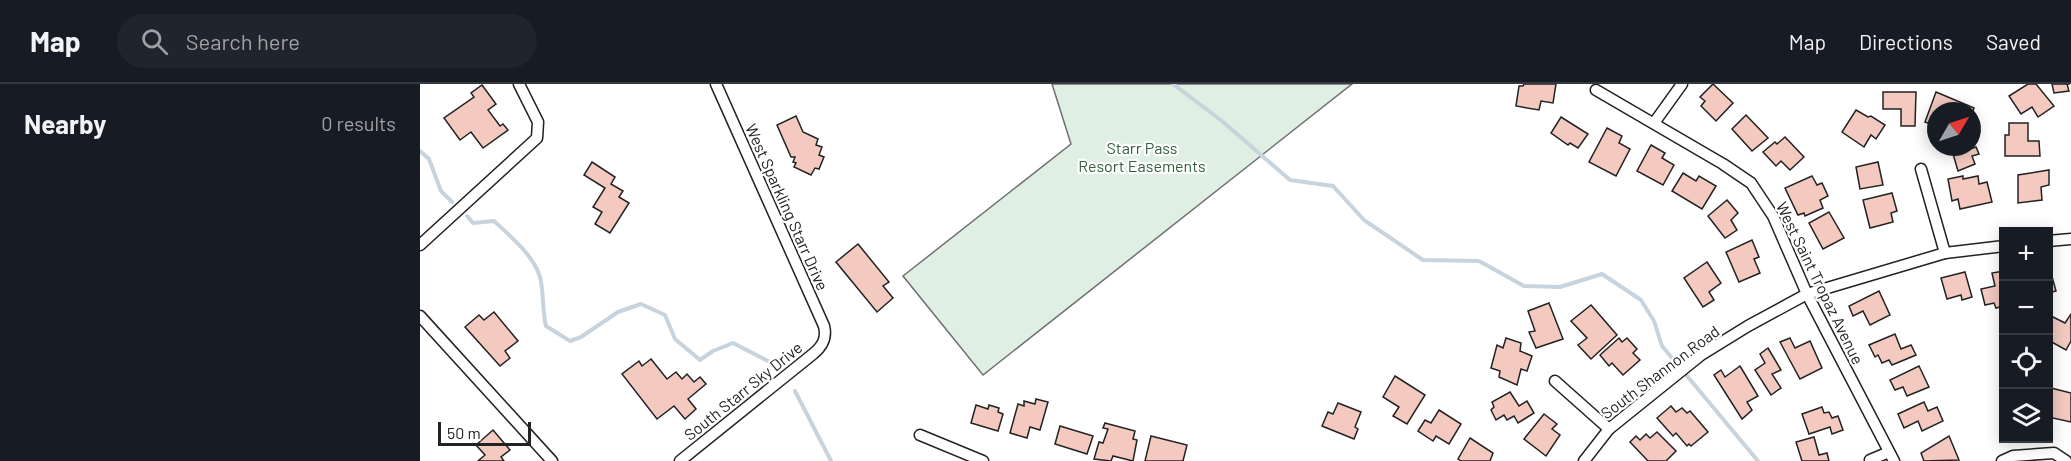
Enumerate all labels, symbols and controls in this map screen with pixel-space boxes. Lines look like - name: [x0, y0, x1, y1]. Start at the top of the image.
- search box: [117, 14, 537, 68]
- text: Map: [30, 24, 81, 58]
- icon: search: [138, 25, 171, 58]
- text: Search here: [186, 28, 300, 54]
- text: Map: [1789, 29, 1826, 54]
- text: Directions: [1859, 29, 1953, 54]
- text: Saved: [1986, 29, 2041, 54]
- north arrow: [1927, 102, 1981, 156]
- text: Nearby: [24, 108, 106, 139]
- text: 0 results: [321, 111, 396, 135]
- street label: West Sparkling Starr Drive: [742, 120, 833, 293]
- park label: Starr Pass Resort Easements: [1078, 138, 1206, 175]
- street label: West Saint Tropaz Avenue: [1773, 198, 1868, 367]
- map controls: [1999, 227, 2053, 443]
- button: +: [1999, 227, 2053, 281]
- button: −: [1999, 281, 2053, 335]
- street label: South Shannon Road: [1597, 321, 1723, 422]
- button: locate: [1999, 335, 2053, 389]
- street label: South Starr Sky Drive: [680, 337, 805, 444]
- button: layers: [1999, 389, 2053, 443]
- scale bar: [438, 419, 531, 446]
- text: 50 m: [447, 423, 481, 442]

